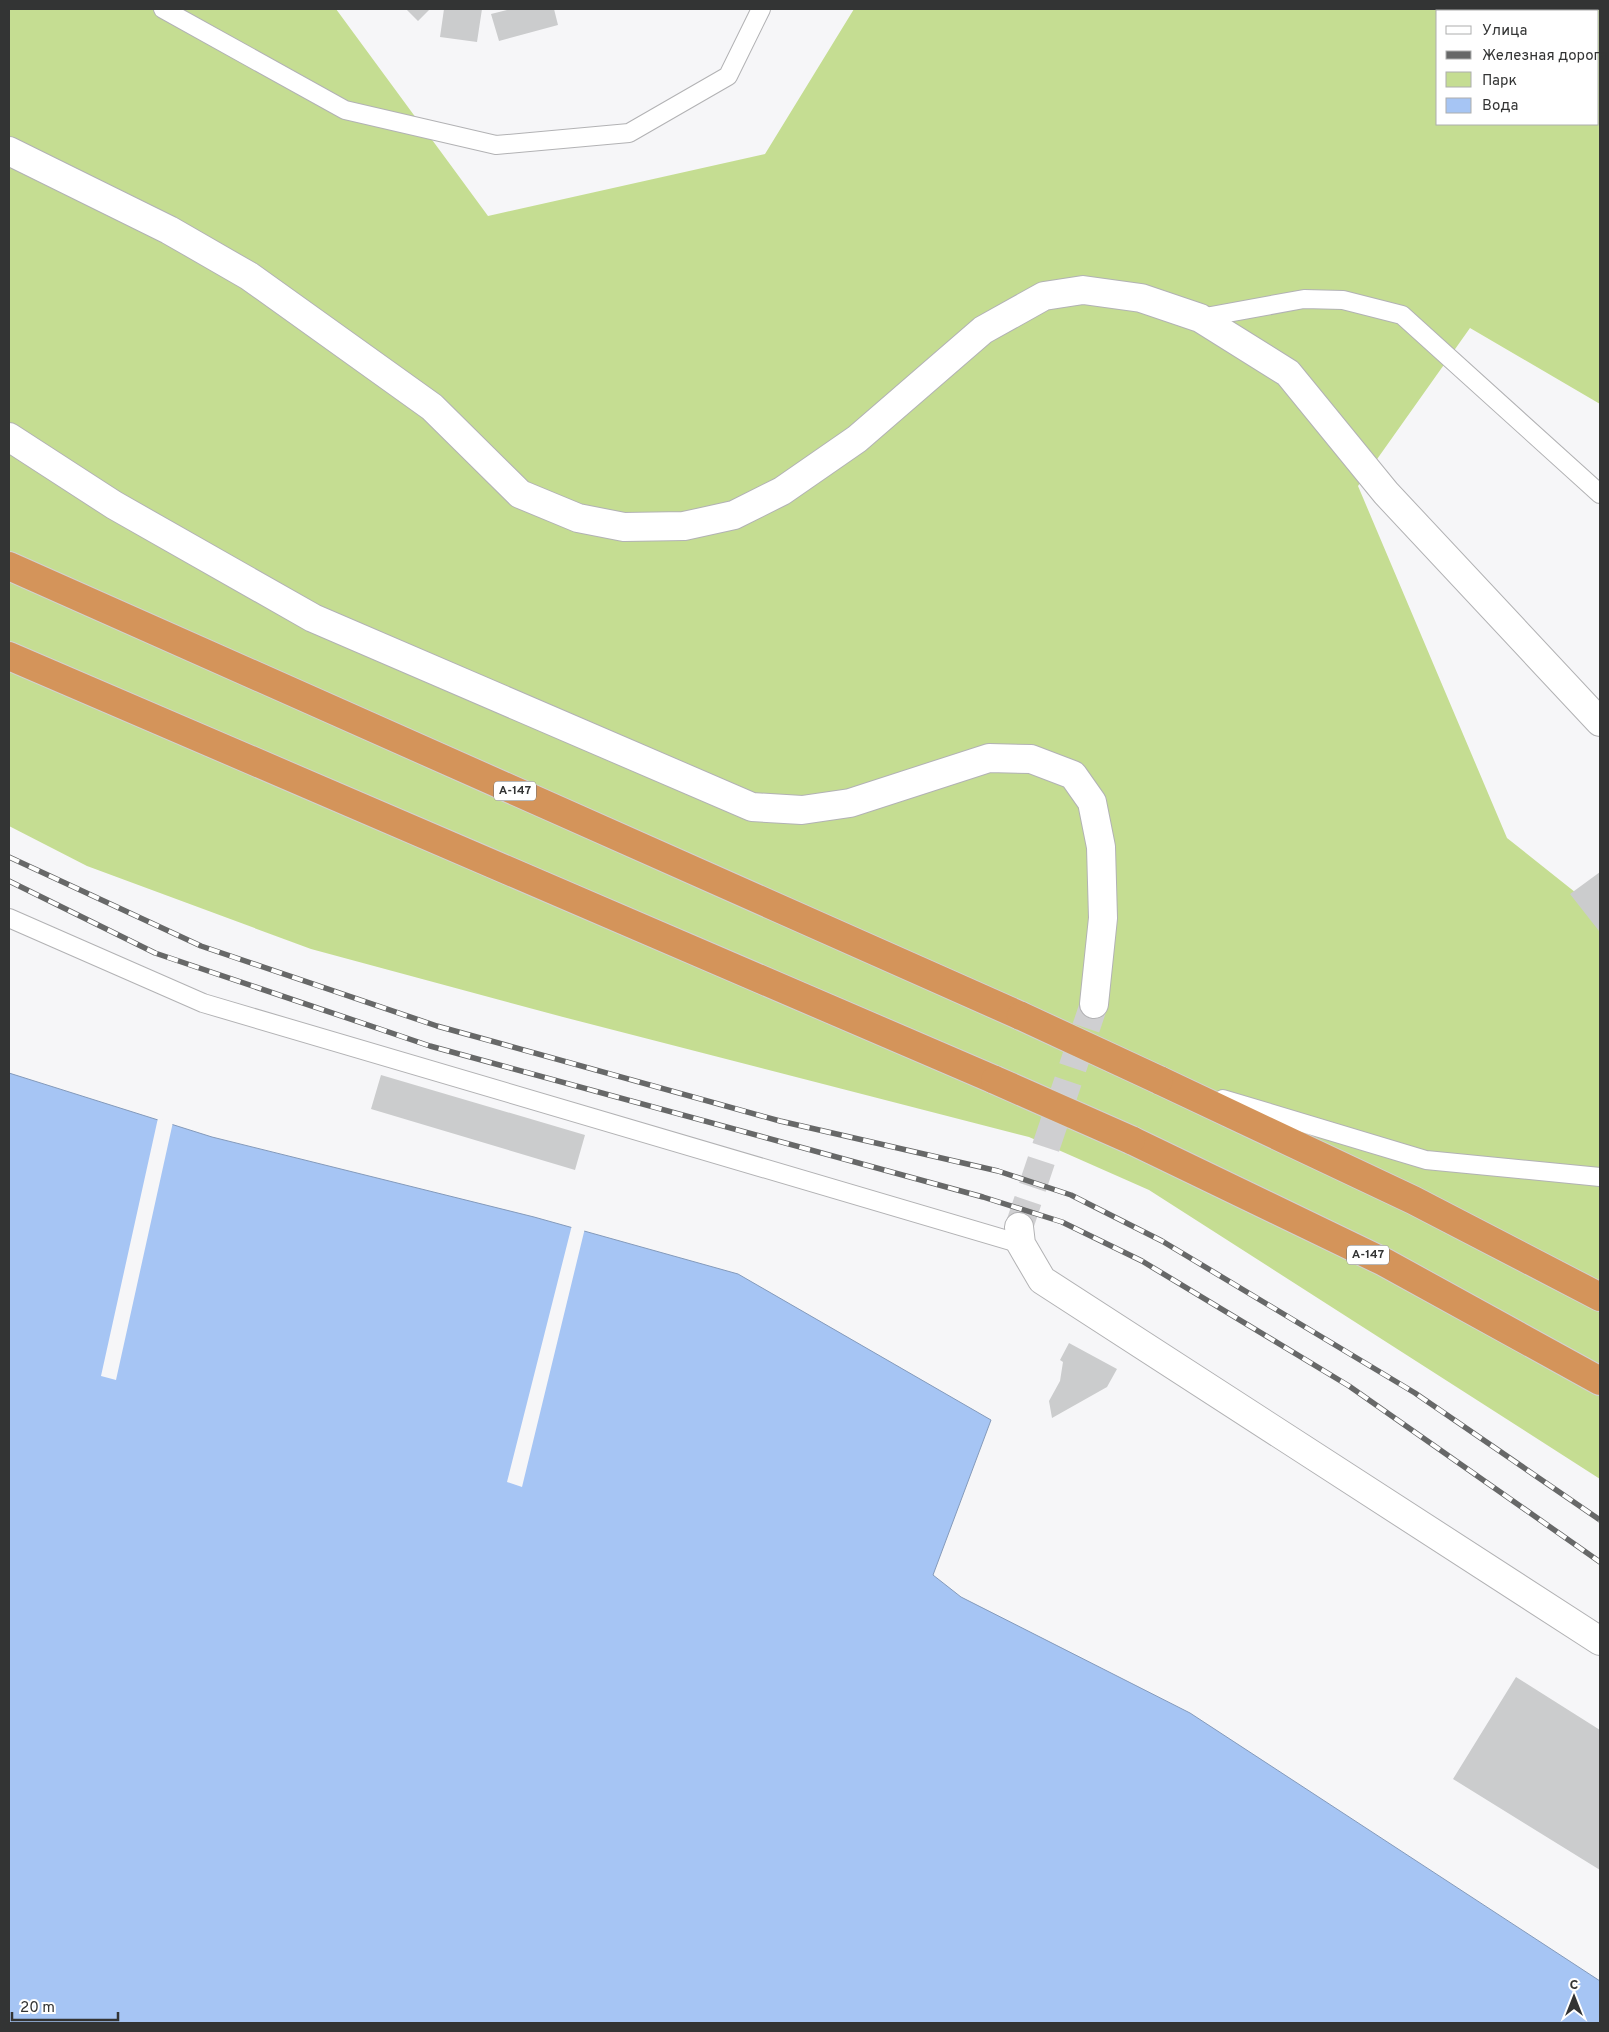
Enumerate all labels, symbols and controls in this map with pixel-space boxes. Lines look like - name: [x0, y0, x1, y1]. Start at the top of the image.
- legend: [1436, 10, 1599, 125]
- text: Улица: [1482, 22, 1527, 41]
- text: Железная дорога: [1482, 47, 1608, 66]
- text: Парк: [1482, 72, 1517, 91]
- text: Вода: [1482, 97, 1518, 116]
- road number: А-147: [494, 781, 536, 800]
- road number: А-147: [1347, 1246, 1389, 1264]
- north arrow: [1549, 1972, 1599, 2022]
- text: С: [1570, 1977, 1579, 1994]
- scale bar: [12, 1990, 119, 2022]
- text: 20 m: [20, 1999, 55, 2018]

